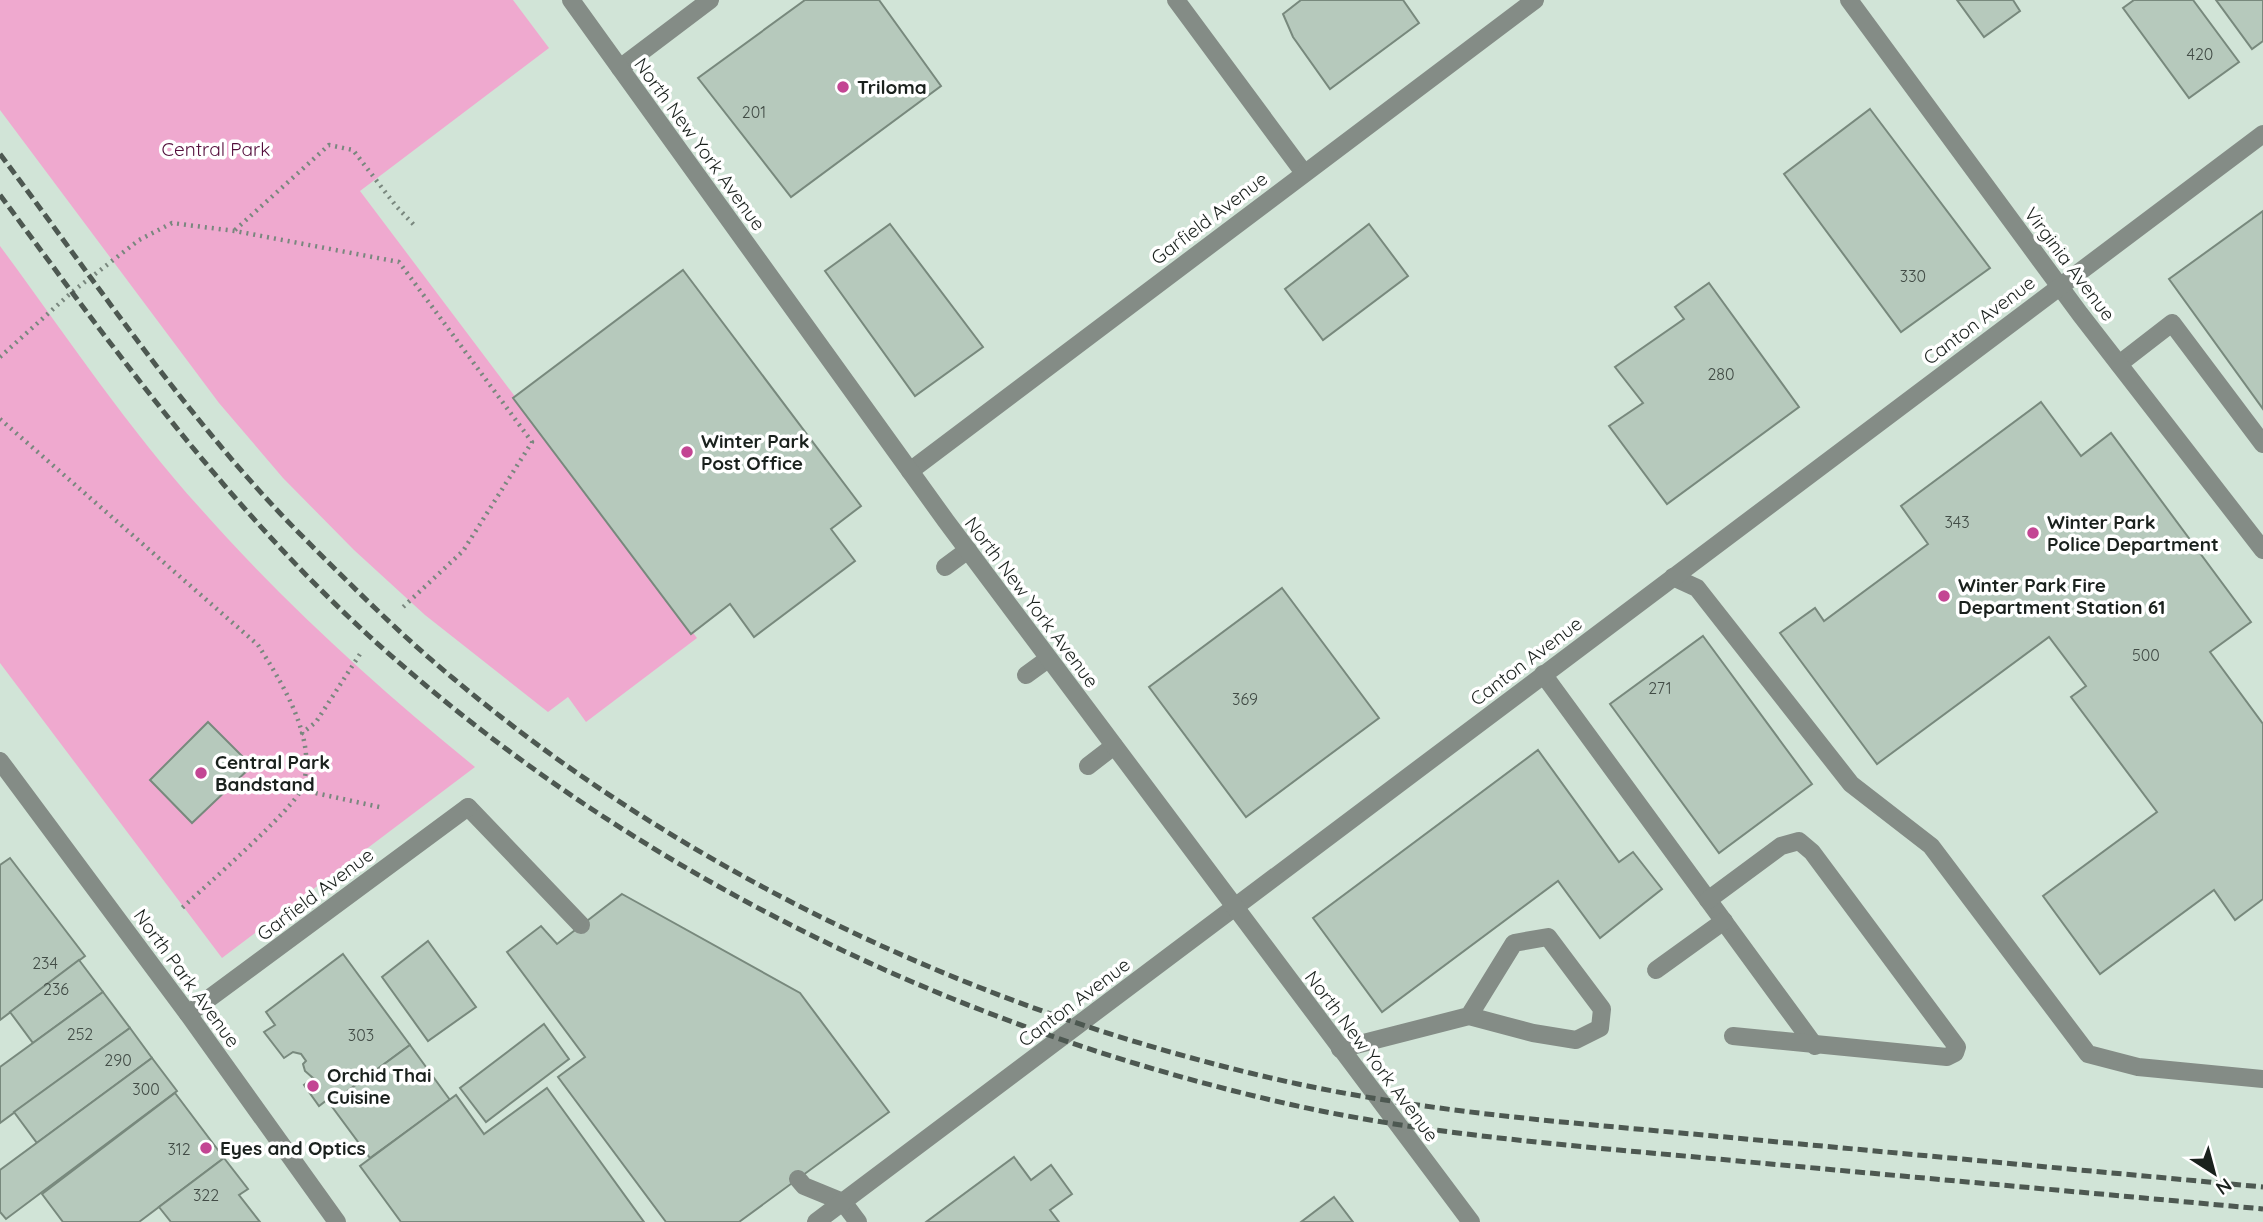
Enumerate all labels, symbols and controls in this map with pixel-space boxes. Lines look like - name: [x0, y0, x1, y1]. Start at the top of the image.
- house number: 420: [2187, 44, 2213, 64]
- street label: North New York Avenue: [629, 53, 771, 235]
- place label: Triloma: [857, 75, 927, 99]
- marker: Triloma: [835, 79, 851, 95]
- house number: 201: [742, 102, 766, 122]
- park label: Central Park: [162, 137, 270, 161]
- street label: Garfield Avenue: [1146, 166, 1272, 270]
- street label: Virginia Avenue: [2019, 202, 2121, 326]
- house number: 330: [1900, 266, 1926, 286]
- street label: Canton Avenue: [1918, 270, 2040, 370]
- house number: 280: [1707, 364, 1735, 384]
- place label: Winter Park Post Office: [701, 429, 810, 475]
- marker: Winter Park Post Office: [679, 444, 695, 460]
- place label: Winter Park Police Department: [2047, 510, 2219, 556]
- street label: North New York Avenue: [960, 512, 1104, 692]
- house number: 343: [1944, 512, 1970, 532]
- marker: Winter Park Police Department: [2025, 525, 2041, 541]
- place label: Winter Park Fire Department Station 61: [1958, 573, 2165, 619]
- marker: Winter Park Fire Department Station 61: [1936, 588, 1952, 604]
- street label: Canton Avenue: [1465, 611, 1587, 711]
- house number: 500: [2132, 645, 2160, 665]
- house number: 271: [1648, 678, 1672, 698]
- house number: 369: [1232, 689, 1258, 709]
- place label: Central Park Bandstand: [215, 750, 330, 796]
- marker: Central Park Bandstand: [193, 765, 209, 781]
- street label: Garfield Avenue: [252, 842, 378, 946]
- street label: North Park Avenue: [129, 904, 245, 1052]
- street label: Canton Avenue: [1013, 952, 1135, 1052]
- house number: 234: [32, 953, 58, 973]
- street label: North New York Avenue: [1300, 966, 1444, 1146]
- house number: 236: [43, 979, 69, 999]
- house number: 252: [67, 1024, 93, 1044]
- house number: 303: [348, 1025, 374, 1045]
- house number: 290: [104, 1050, 132, 1070]
- place label: Orchid Thai Cuisine: [327, 1063, 431, 1109]
- marker: Orchid Thai Cuisine: [305, 1078, 321, 1094]
- house number: 300: [132, 1079, 160, 1099]
- place label: Eyes and Optics: [220, 1136, 366, 1160]
- north arrow: [2179, 1138, 2249, 1208]
- house number: 312: [167, 1139, 191, 1159]
- marker: Eyes and Optics: [198, 1140, 214, 1156]
- text: N: [2211, 1173, 2237, 1201]
- house number: 322: [193, 1185, 219, 1205]

